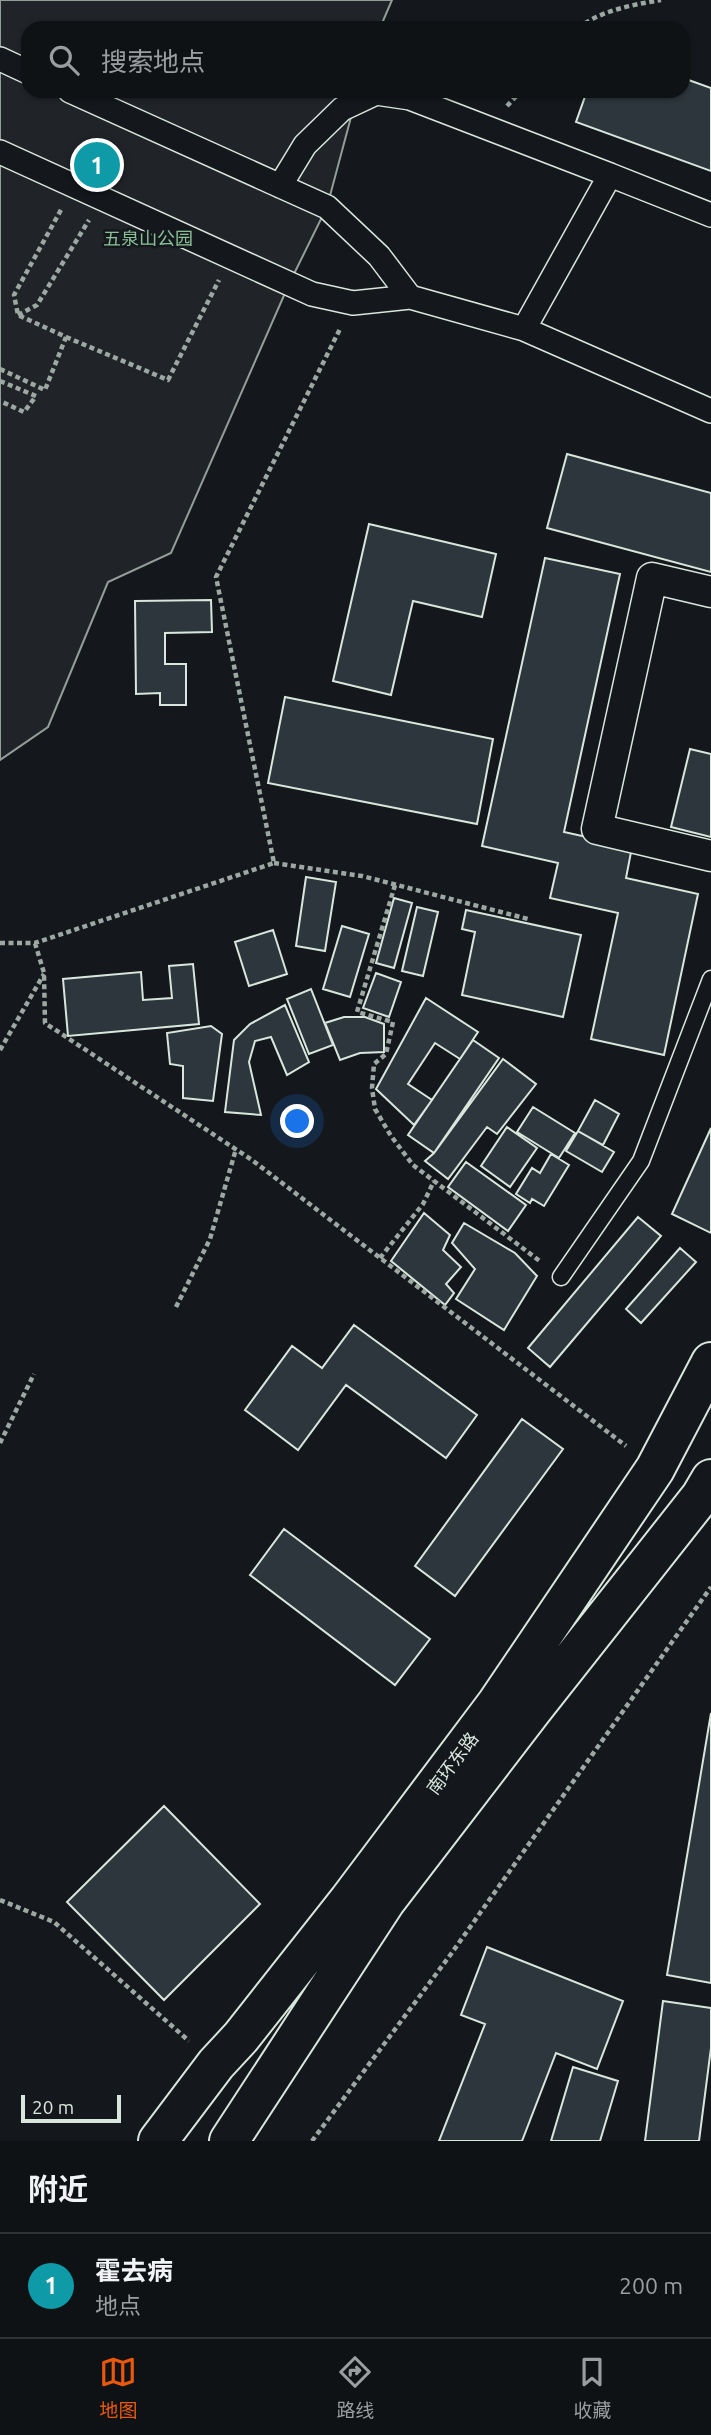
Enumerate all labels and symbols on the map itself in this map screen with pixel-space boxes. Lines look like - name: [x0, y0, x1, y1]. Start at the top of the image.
- pin: 1: [74, 139, 120, 191]
- park label: 五泉山公园: [103, 228, 193, 248]
- your location: [280, 1104, 314, 1138]
- street label: 南环东路: [422, 1728, 482, 1798]
- scale bar: [21, 2092, 121, 2124]

